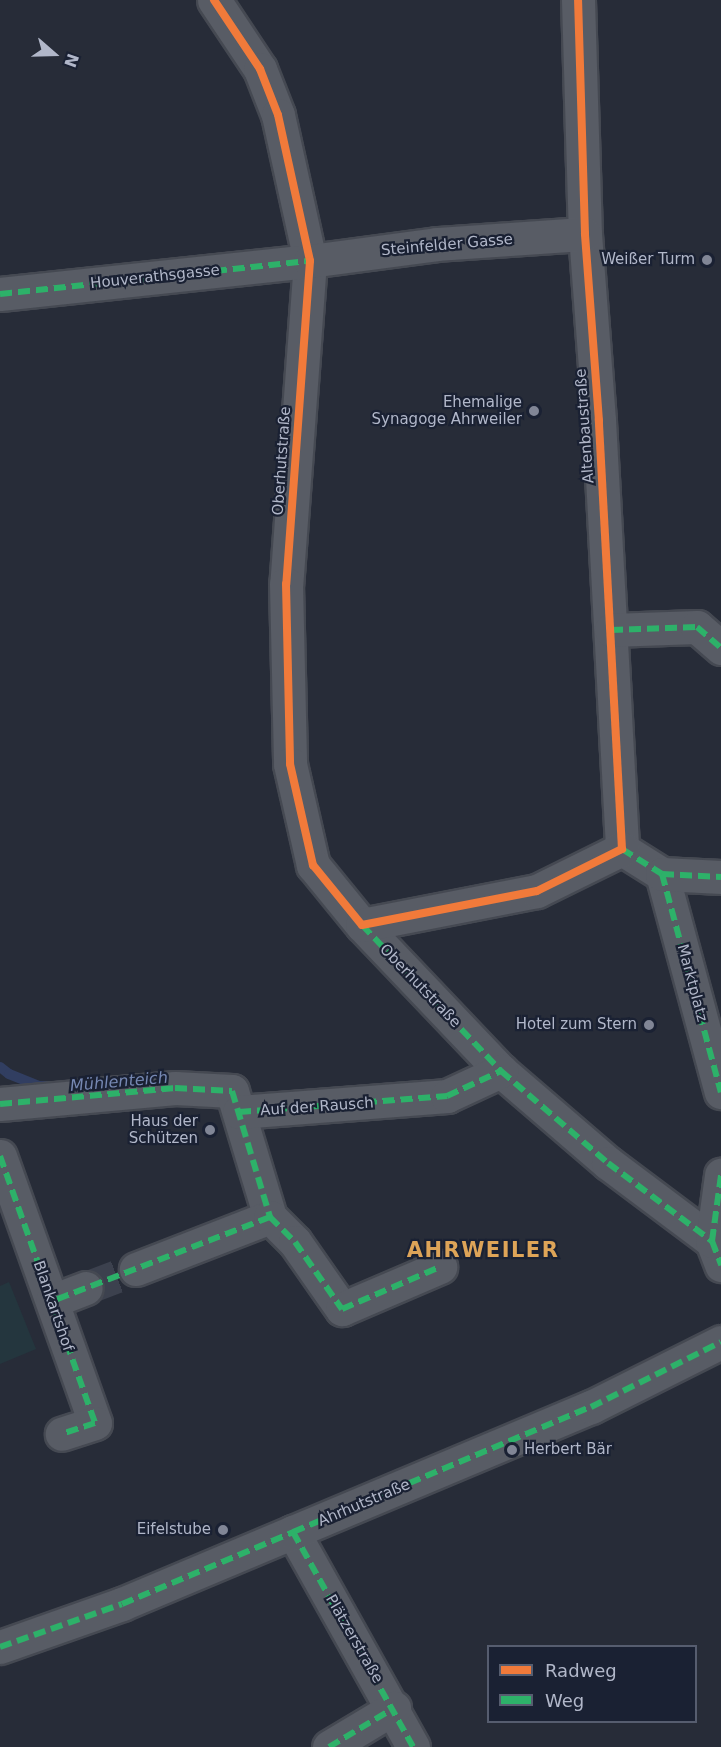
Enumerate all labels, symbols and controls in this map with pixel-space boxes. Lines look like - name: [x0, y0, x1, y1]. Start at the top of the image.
- north arrow: [24, 24, 84, 84]
- text: N: [60, 51, 83, 70]
- street label: Steinfelder Gasse: [380, 230, 514, 260]
- place label: Weißer Turm: [601, 251, 695, 269]
- marker: Weißer Turm: [700, 253, 714, 267]
- street label: Houverathsgasse: [89, 261, 221, 293]
- street label: Altenbaustraße: [572, 368, 598, 484]
- place label: Ehemalige Synagoge Ahrweiler: [372, 393, 522, 428]
- marker: Ehemalige Synagoge Ahrweiler: [527, 404, 541, 418]
- street label: Oberhutstraße: [269, 406, 295, 516]
- street label: Oberhutstraße: [376, 941, 464, 1031]
- street label: Marktplatz: [673, 942, 711, 1024]
- place label: Hotel zum Stern: [516, 1016, 637, 1034]
- marker: Hotel zum Stern: [642, 1018, 656, 1032]
- water label: Mühlenteich: [69, 1068, 169, 1096]
- street label: Auf der Rausch: [260, 1094, 374, 1120]
- place label: Haus der Schützen: [129, 1112, 198, 1147]
- marker: Haus der Schützen: [203, 1123, 217, 1137]
- district label: AHRWEILER: [407, 1237, 559, 1263]
- street label: Blankartshof: [29, 1258, 77, 1354]
- place label: Herbert Bär: [524, 1441, 612, 1459]
- marker: Herbert Bär: [505, 1443, 519, 1457]
- street label: Ahrhutstraße: [315, 1476, 413, 1530]
- place label: Eifelstube: [137, 1521, 211, 1539]
- marker: Eifelstube: [216, 1523, 230, 1537]
- street label: Plätzerstraße: [321, 1592, 387, 1686]
- legend: [487, 1645, 697, 1723]
- text: Radweg: [545, 1660, 617, 1681]
- text: Weg: [545, 1690, 584, 1711]

